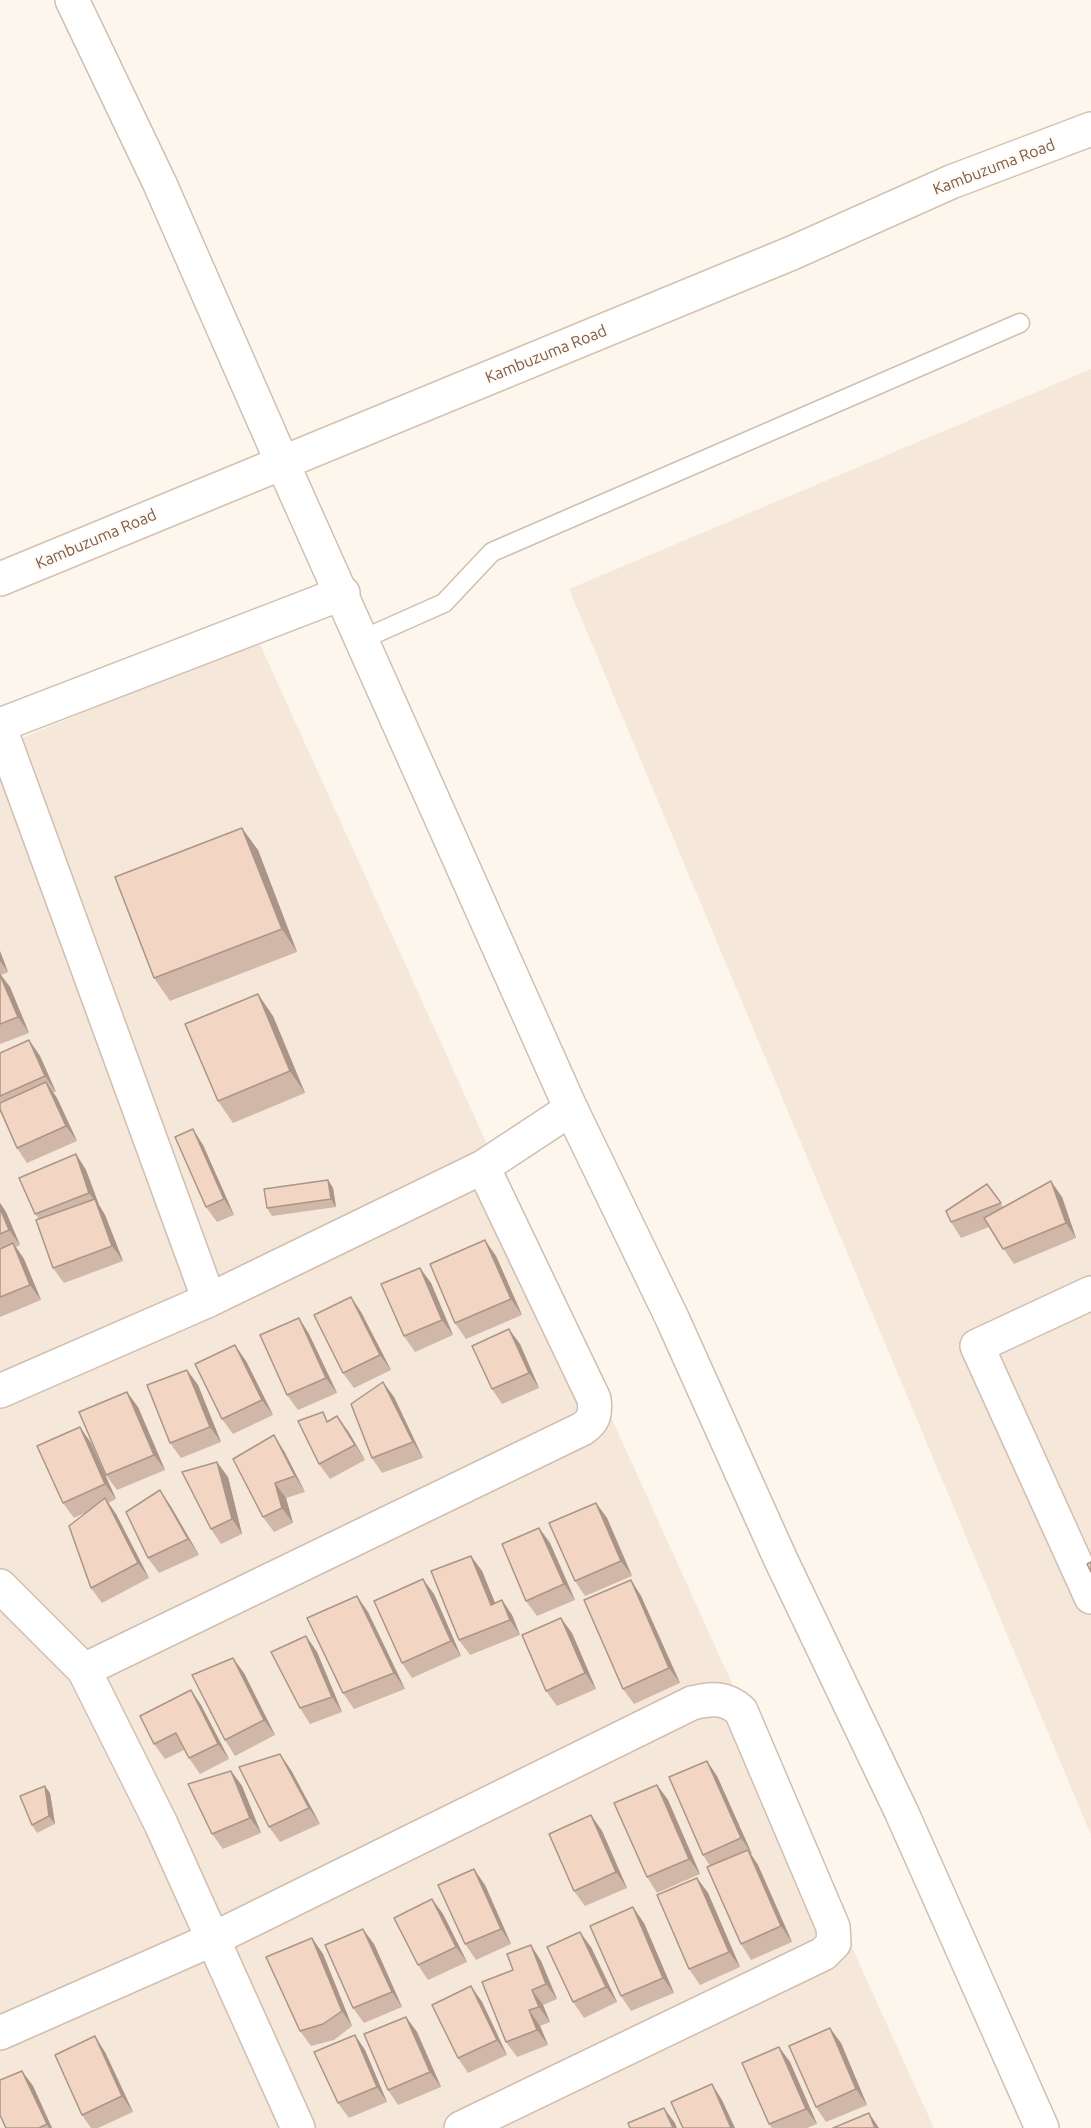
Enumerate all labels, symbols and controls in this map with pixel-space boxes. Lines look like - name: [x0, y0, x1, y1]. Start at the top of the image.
- street label: Kambuzuma Road: [930, 135, 1058, 199]
- street label: Kambuzuma Road: [482, 321, 610, 387]
- street label: Kambuzuma Road: [33, 505, 159, 573]

